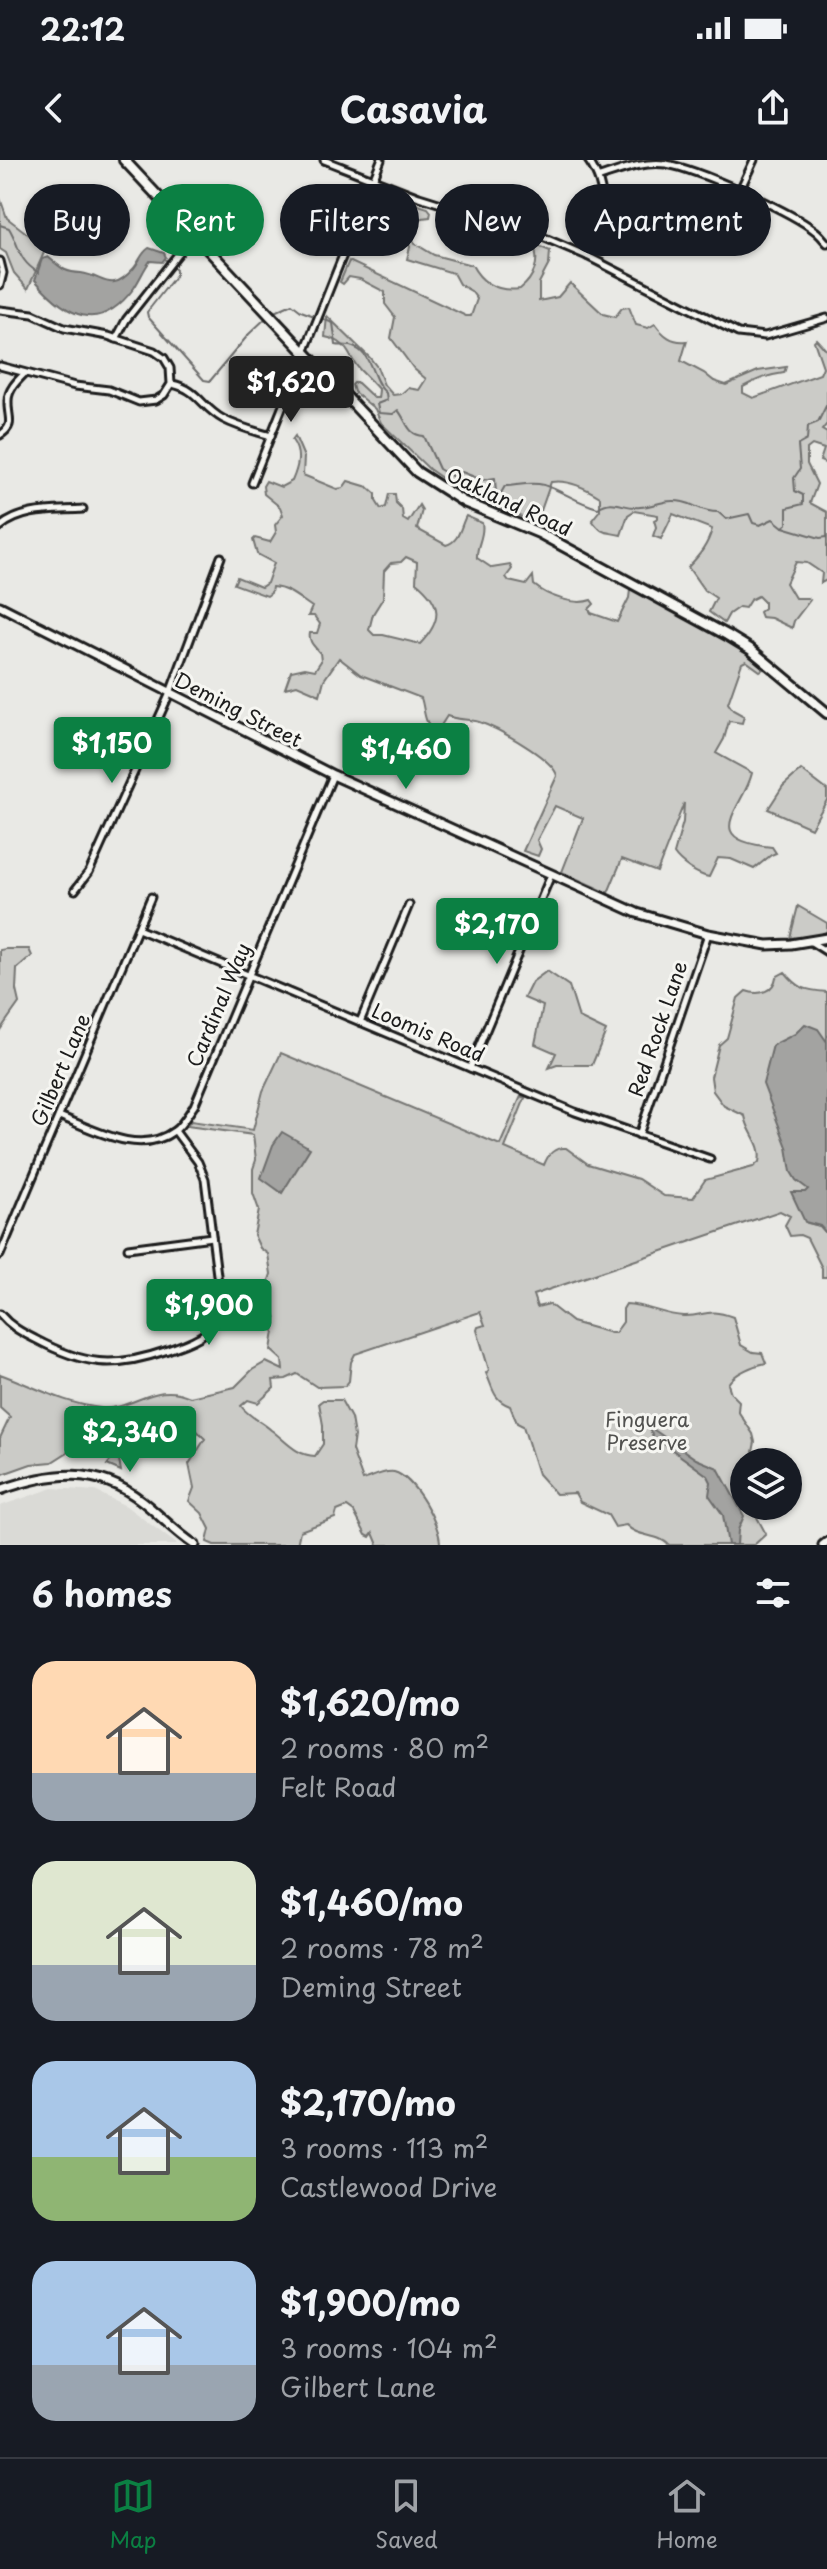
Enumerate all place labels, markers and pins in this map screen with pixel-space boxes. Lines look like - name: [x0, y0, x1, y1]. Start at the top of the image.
- pin: $1,620: [226, 356, 356, 424]
- pin: $1,150: [47, 717, 177, 785]
- pin: $1,460: [341, 723, 471, 791]
- pin: $2,170: [432, 898, 562, 966]
- pin: $1,900: [144, 1279, 274, 1347]
- pin: $2,340: [65, 1406, 195, 1474]

